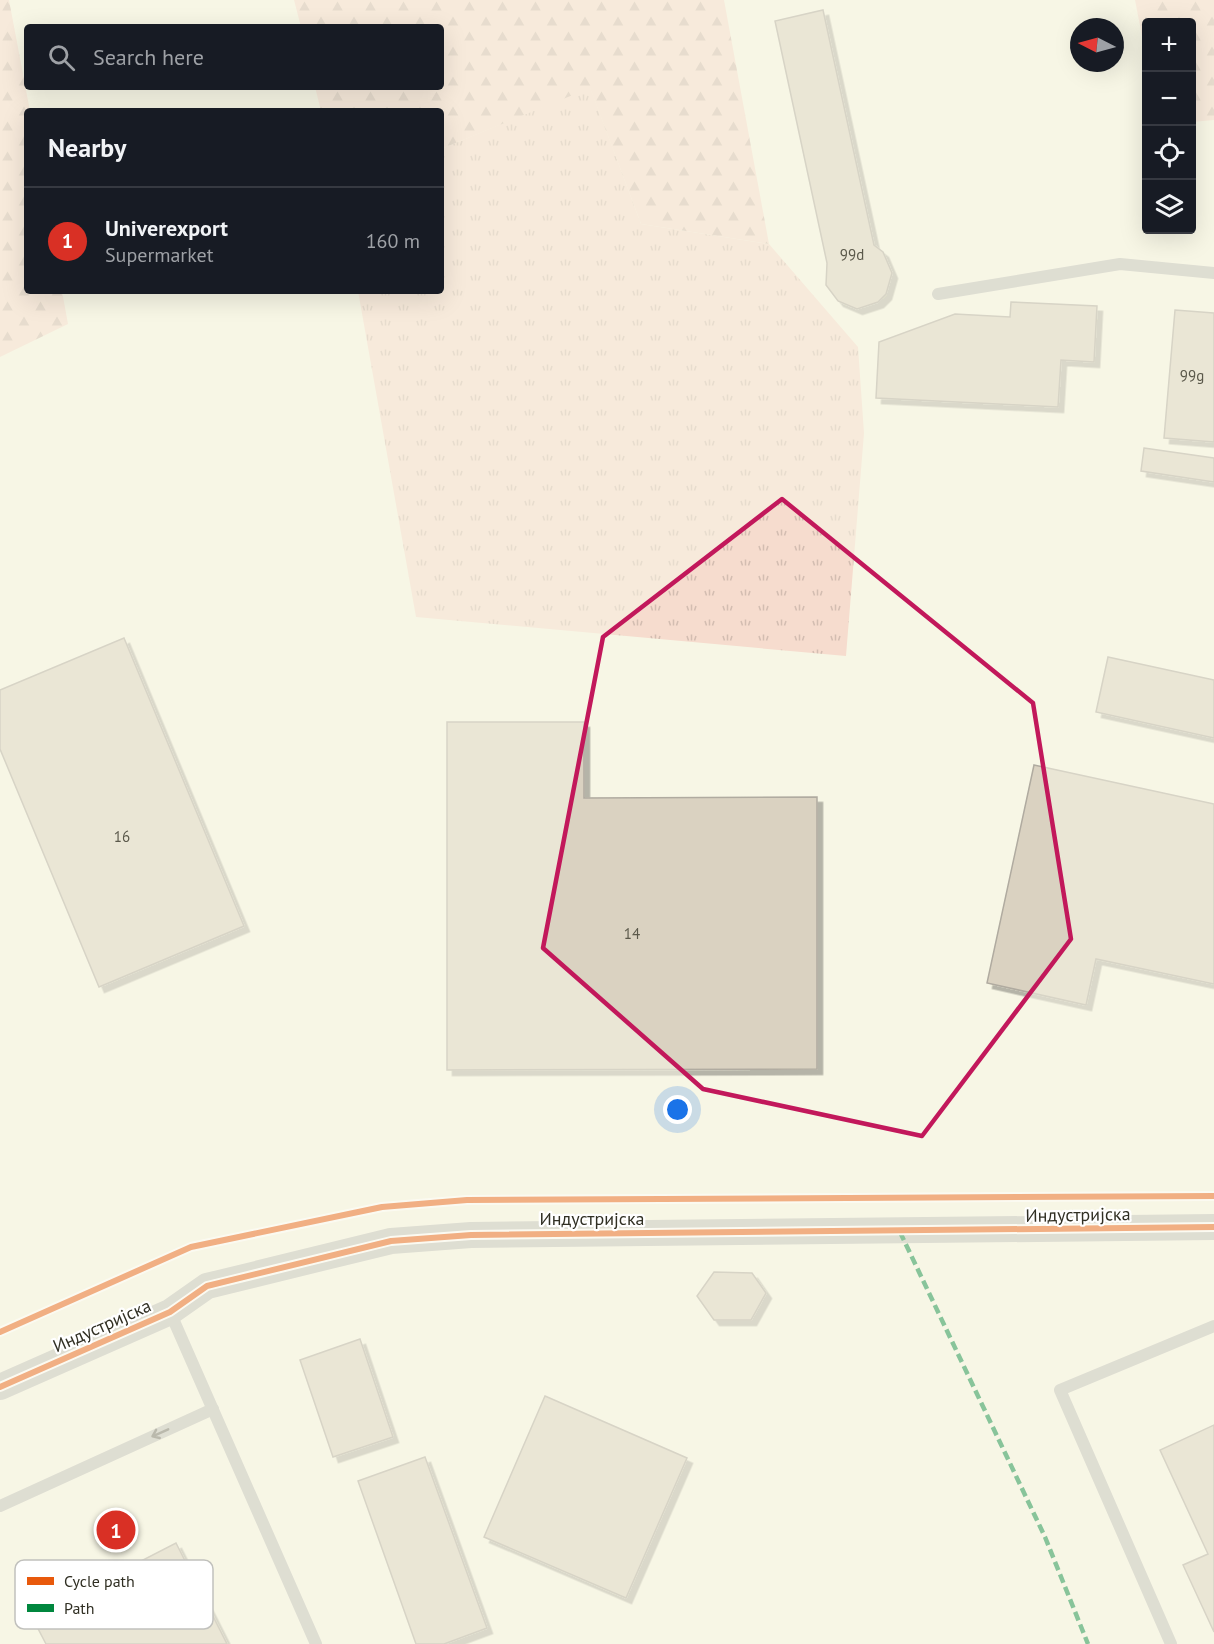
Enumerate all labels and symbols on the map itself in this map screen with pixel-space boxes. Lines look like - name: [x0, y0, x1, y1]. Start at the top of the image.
- north arrow: [1070, 18, 1124, 72]
- house number: 99d: [840, 245, 864, 264]
- house number: 99g: [1180, 366, 1204, 385]
- house number: 16: [114, 827, 130, 846]
- house number: 14: [624, 924, 640, 943]
- your location: [663, 1095, 692, 1124]
- street label: Индустријска: [1025, 1202, 1131, 1227]
- street label: Индустријска: [539, 1207, 645, 1230]
- street label: Индустријска: [49, 1294, 154, 1357]
- one-way arrow: [151, 1428, 169, 1440]
- pin: 1: [96, 1508, 136, 1552]
- legend: [15, 1560, 213, 1629]
- text: Cycle path: [64, 1571, 135, 1591]
- text: Path: [64, 1598, 95, 1618]

